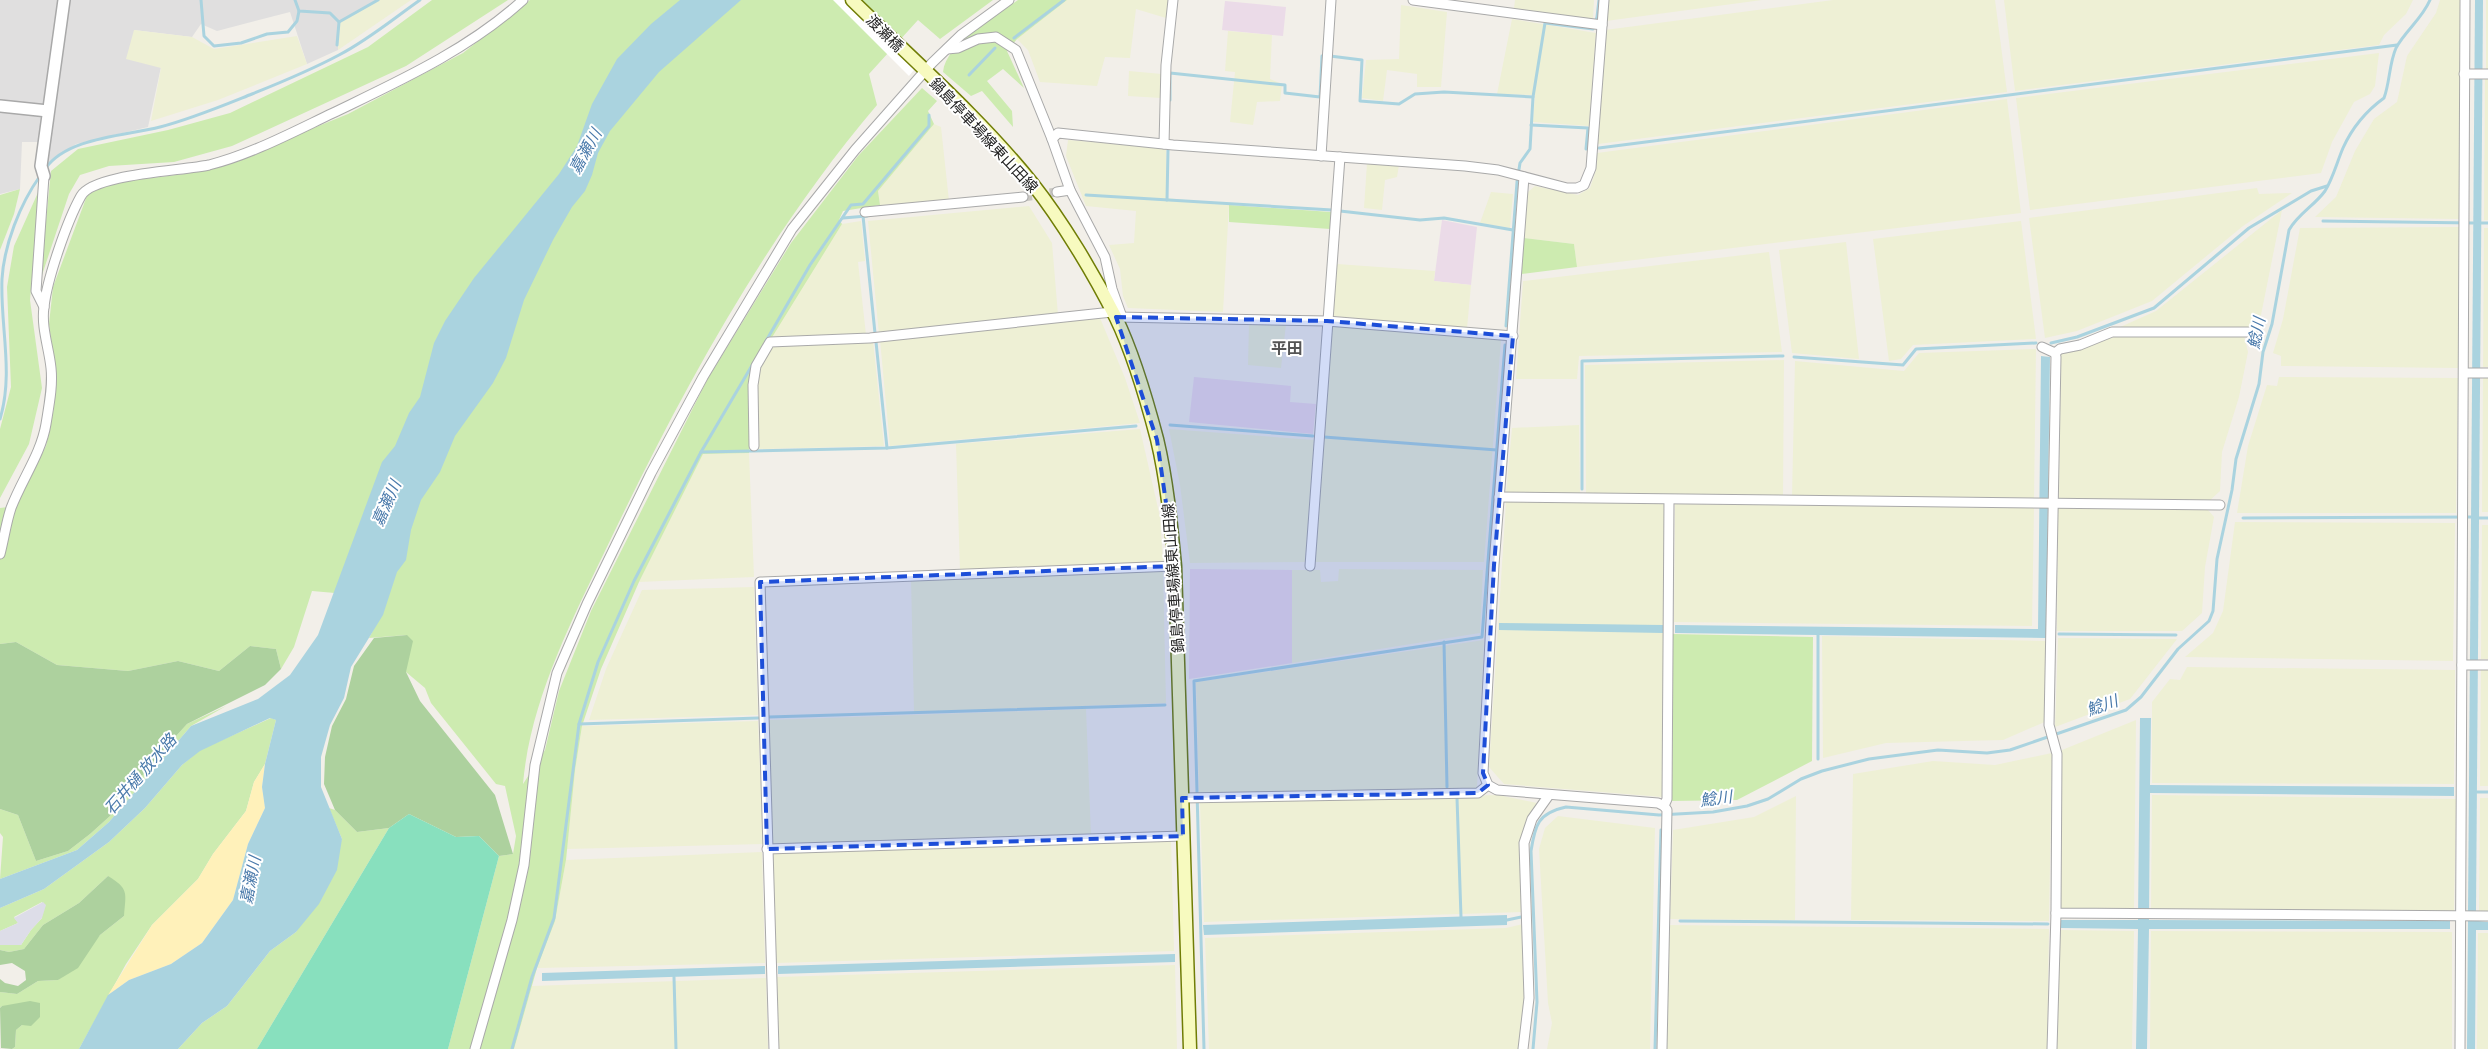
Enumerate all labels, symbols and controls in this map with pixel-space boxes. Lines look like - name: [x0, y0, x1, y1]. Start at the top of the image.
- street label: 渡瀬橋: [863, 11, 907, 55]
- street label: 鍋島停車場線東山田線: [927, 74, 1041, 196]
- water label: 嘉瀬川: [565, 124, 605, 176]
- water label: 鯰川: [2244, 314, 2268, 350]
- district label: 平田: [1271, 339, 1303, 357]
- water label: 嘉瀬川: [368, 476, 405, 529]
- street label: 鍋島停車場線東山田線: [1159, 503, 1187, 653]
- water label: 鯰川: [2084, 690, 2122, 719]
- water label: 石井樋 放水路: [100, 729, 181, 818]
- water label: 鯰川: [1699, 787, 1735, 809]
- water label: 嘉瀬川: [237, 853, 264, 905]

